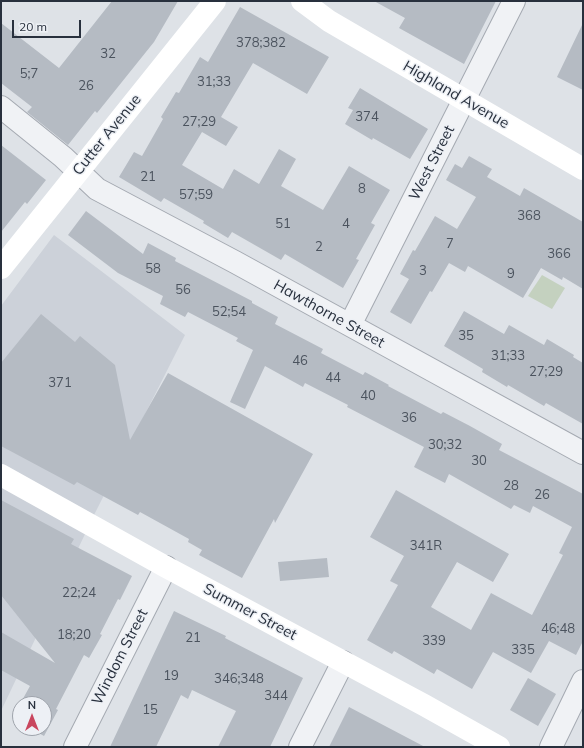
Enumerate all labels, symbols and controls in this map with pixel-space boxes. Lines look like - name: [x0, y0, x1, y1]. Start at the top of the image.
- scale bar: [14, 12, 83, 38]
- text: 20 m: [19, 19, 47, 34]
- house number: 378;382: [236, 35, 286, 51]
- house number: 32: [100, 46, 116, 62]
- street label: Highland Avenue: [400, 57, 512, 133]
- house number: 5;7: [20, 66, 38, 82]
- house number: 31;33: [197, 74, 231, 90]
- house number: 26: [78, 78, 94, 94]
- street label: Cutter Avenue: [69, 91, 145, 179]
- house number: 374: [355, 109, 379, 125]
- house number: 27;29: [182, 114, 216, 130]
- street label: West Street: [405, 122, 459, 204]
- house number: 21: [140, 169, 156, 185]
- house number: 8: [358, 181, 366, 197]
- house number: 57;59: [179, 187, 213, 203]
- house number: 368: [517, 208, 541, 224]
- house number: 51: [275, 216, 291, 232]
- house number: 4: [342, 216, 350, 232]
- house number: 7: [446, 236, 454, 252]
- house number: 2: [315, 239, 323, 255]
- house number: 366: [547, 246, 571, 262]
- house number: 58: [145, 261, 161, 277]
- house number: 3: [419, 263, 427, 279]
- house number: 9: [507, 266, 515, 282]
- street label: Hawthorne Street: [270, 276, 388, 352]
- house number: 56: [175, 282, 191, 298]
- house number: 52;54: [212, 304, 246, 320]
- house number: 35: [458, 328, 474, 344]
- house number: 31;33: [491, 348, 525, 364]
- house number: 46: [292, 353, 308, 369]
- house number: 27;29: [529, 364, 563, 380]
- house number: 44: [325, 370, 341, 386]
- house number: 371: [48, 375, 72, 391]
- house number: 40: [360, 388, 376, 404]
- house number: 36: [401, 410, 417, 426]
- house number: 30;32: [428, 437, 462, 453]
- house number: 30: [471, 453, 487, 469]
- house number: 28: [503, 478, 519, 494]
- house number: 26: [534, 487, 550, 503]
- house number: 341R: [410, 538, 442, 554]
- street label: Summer Street: [200, 580, 300, 644]
- house number: 22;24: [62, 585, 96, 601]
- street label: Windom Street: [88, 606, 152, 708]
- house number: 46;48: [541, 621, 575, 637]
- house number: 18;20: [57, 627, 91, 643]
- house number: 21: [185, 630, 201, 646]
- house number: 339: [422, 633, 446, 649]
- house number: 335: [511, 642, 535, 658]
- house number: 19: [163, 668, 179, 684]
- house number: 346;348: [214, 671, 264, 687]
- house number: 344: [264, 688, 288, 704]
- north arrow: [12, 696, 52, 736]
- text: N: [28, 698, 36, 712]
- house number: 15: [142, 702, 158, 718]

